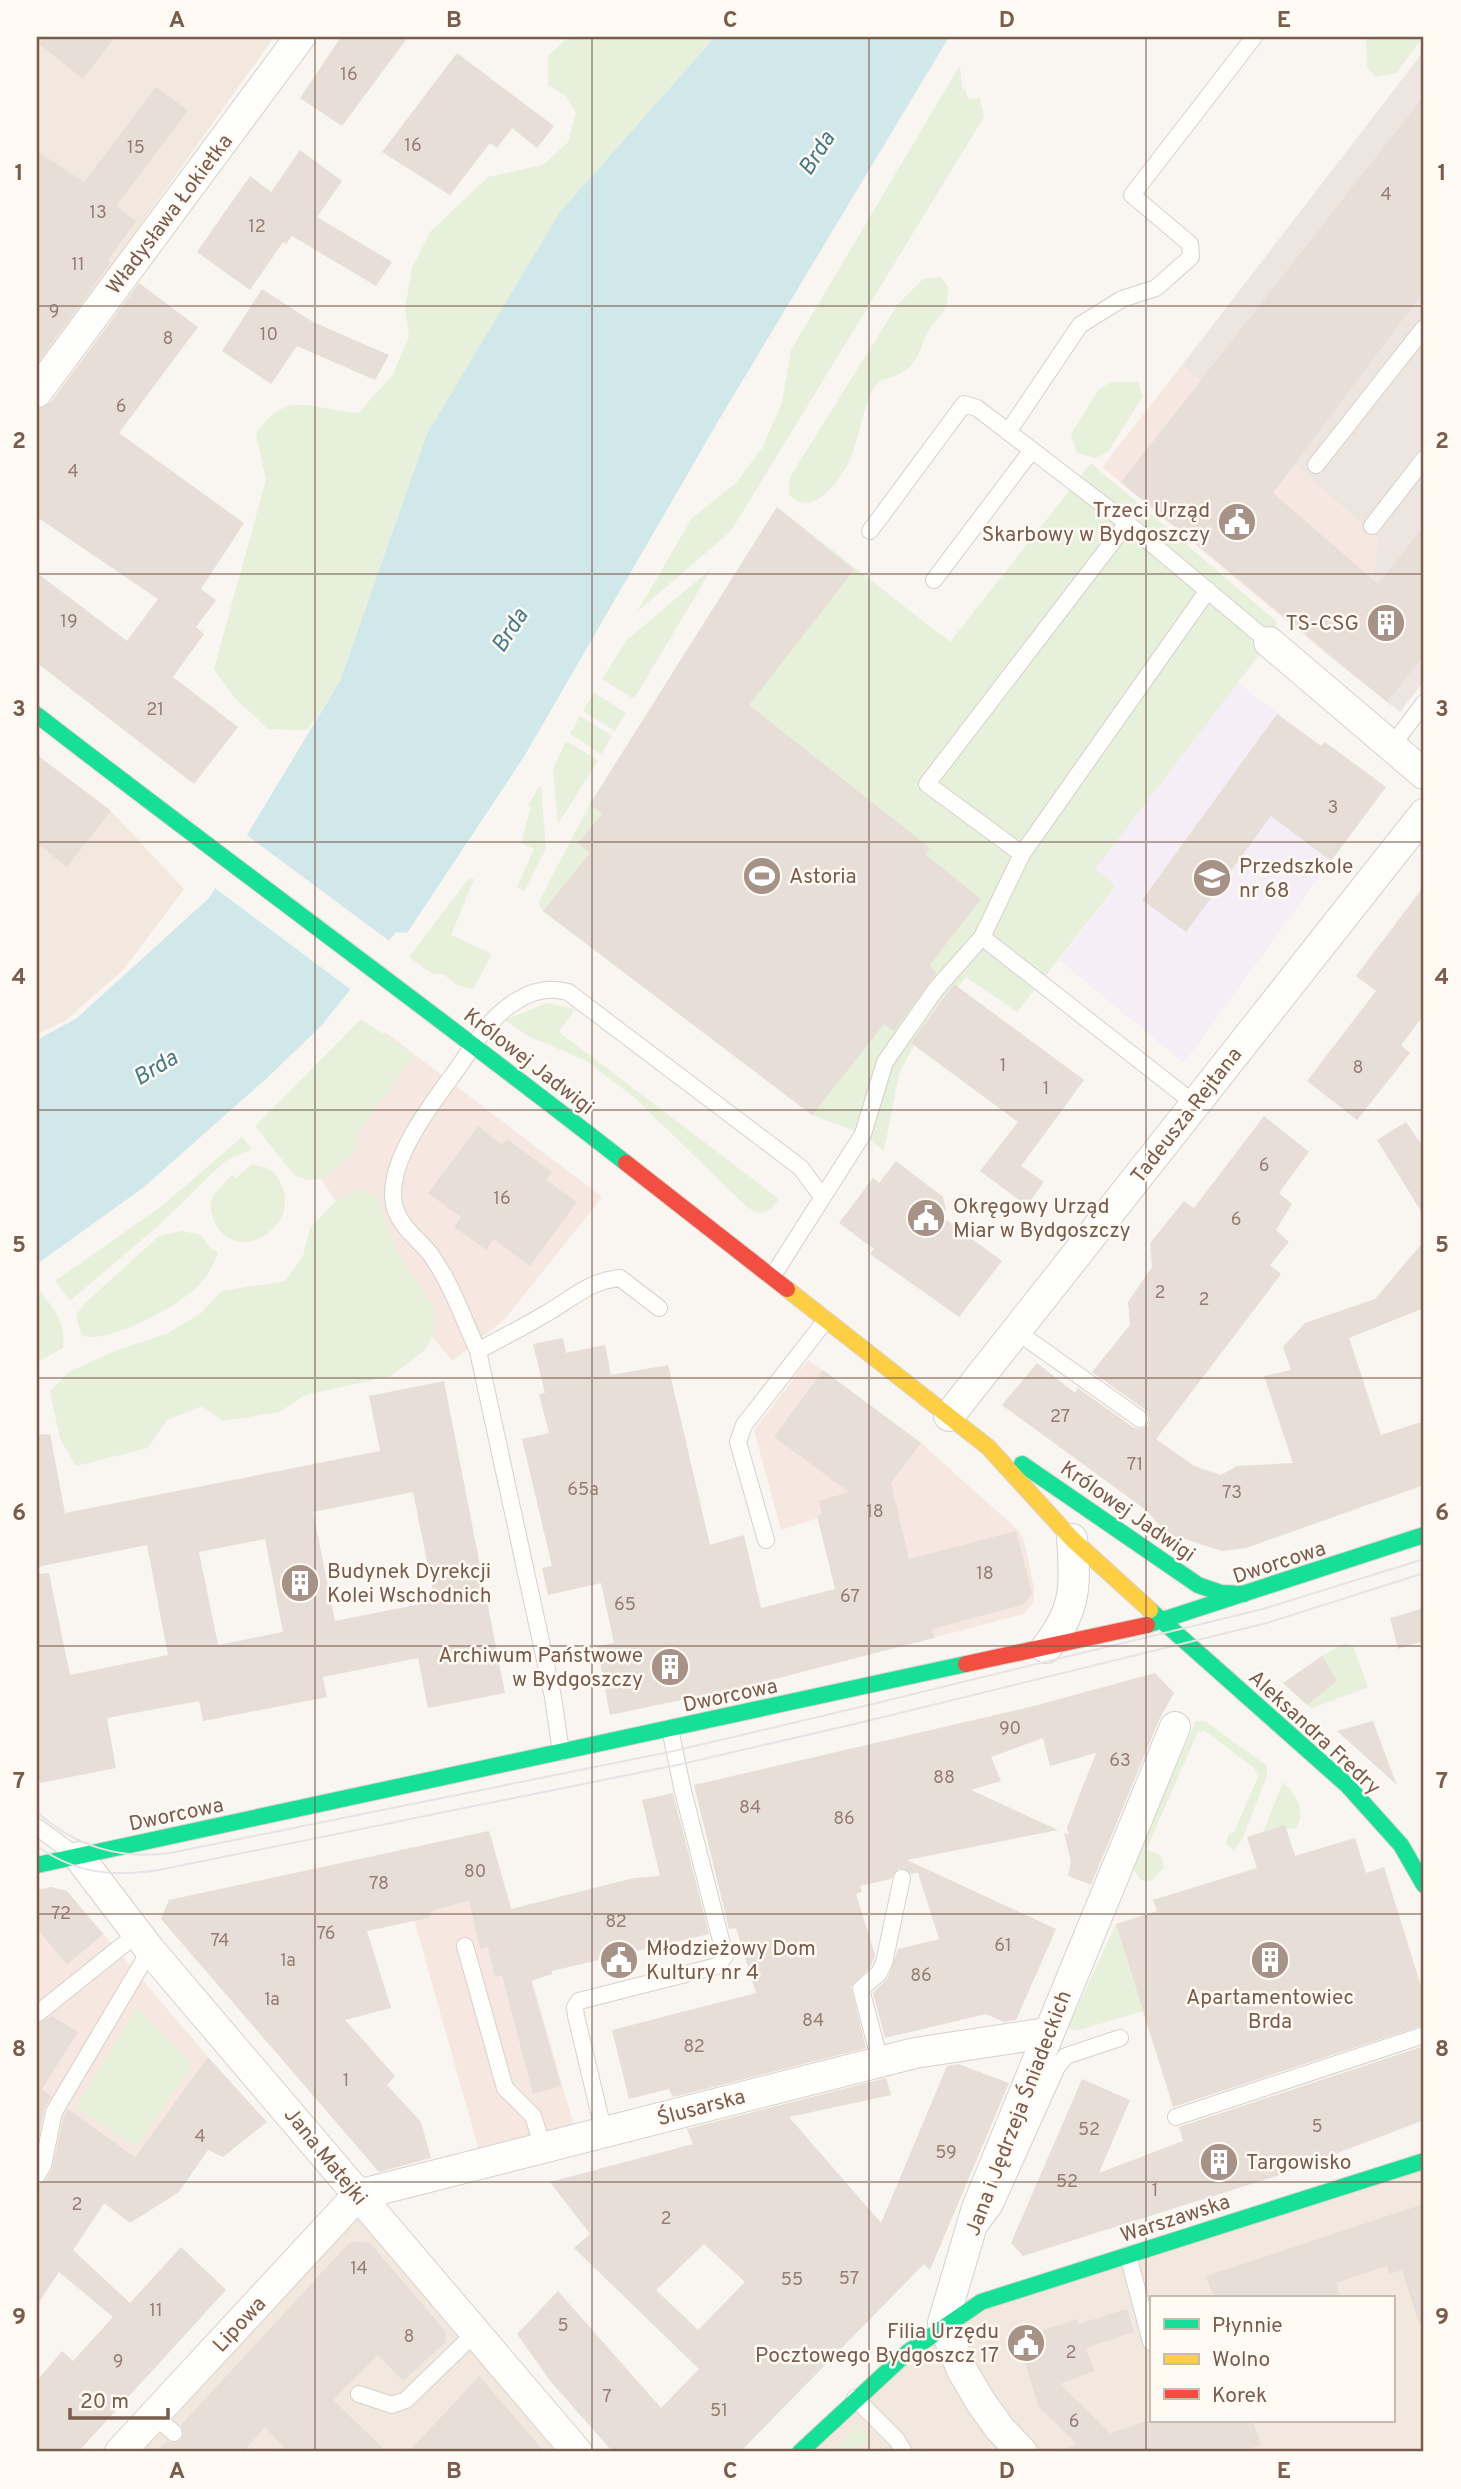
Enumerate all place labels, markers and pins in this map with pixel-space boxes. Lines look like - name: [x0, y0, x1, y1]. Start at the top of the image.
- place label: Trzeci Urząd Skarbowy w Bydgoszczy: [982, 498, 1210, 549]
- public building icon: Trzeci Urząd Skarbowy w Bydgoszczy: [1216, 501, 1258, 543]
- building icon: TS-CSG: [1365, 602, 1407, 644]
- place label: TS-CSG: [1286, 611, 1359, 638]
- place label: Przedszkole nr 68: [1239, 854, 1353, 905]
- sports icon: Astoria: [741, 855, 783, 897]
- school or university icon: Przedszkole nr 68: [1191, 857, 1233, 899]
- place label: Astoria: [789, 864, 857, 891]
- place label: Okręgowy Urząd Miar w Bydgoszczy: [953, 1194, 1131, 1245]
- public building icon: Okręgowy Urząd Miar w Bydgoszczy: [905, 1197, 947, 1239]
- place label: Budynek Dyrekcji Kolei Wschodnich: [327, 1559, 492, 1610]
- building icon: Budynek Dyrekcji Kolei Wschodnich: [279, 1562, 321, 1604]
- place label: Archiwum Państwowe w Bydgoszczy: [438, 1643, 643, 1694]
- building icon: Archiwum Państwowe w Bydgoszczy: [649, 1646, 691, 1688]
- place label: Młodzieżowy Dom Kultury nr 4: [646, 1936, 816, 1987]
- public building icon: Młodzieżowy Dom Kultury nr 4: [598, 1939, 640, 1981]
- building icon: Apartamentowiec Brda: [1249, 1939, 1291, 1981]
- place label: Apartamentowiec Brda: [1186, 1985, 1354, 2036]
- building icon: Targowisko: [1198, 2141, 1240, 2183]
- place label: Targowisko: [1246, 2150, 1352, 2177]
- place label: Filia Urzędu Pocztowego Bydgoszcz 17: [755, 2319, 999, 2370]
- public building icon: Filia Urzędu Pocztowego Bydgoszcz 17: [1005, 2322, 1047, 2364]

